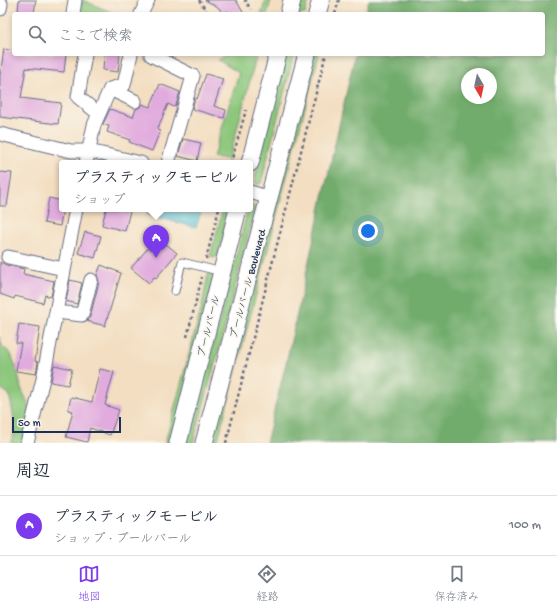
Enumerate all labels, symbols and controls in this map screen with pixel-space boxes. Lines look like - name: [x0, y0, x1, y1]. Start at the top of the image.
- search box: [12, 12, 545, 56]
- icon: search: [26, 23, 48, 45]
- text: ここで検索: [58, 28, 133, 46]
- north arrow: [461, 68, 497, 104]
- popup: [59, 160, 253, 212]
- text: プラスティックモービル: [74, 170, 238, 188]
- text: ショップ: [74, 193, 126, 208]
- your location: [358, 221, 378, 241]
- pin: A: [143, 225, 169, 258]
- street label: ブールバール Boulevard: [228, 227, 270, 340]
- street label: ブールバール: [195, 294, 224, 359]
- scale bar: [12, 415, 121, 434]
- text: 50 m: [18, 418, 40, 430]
- text: 周辺: [16, 463, 50, 483]
- text: プラスティックモービル: [54, 509, 218, 527]
- text: A: [25, 518, 33, 533]
- text: 100 m: [509, 518, 541, 533]
- text: ショップ · ブールバール: [54, 532, 192, 547]
- tab: 地図: [78, 563, 100, 604]
- tab: 経路: [256, 563, 278, 604]
- tab: 保存済み: [435, 563, 479, 604]

